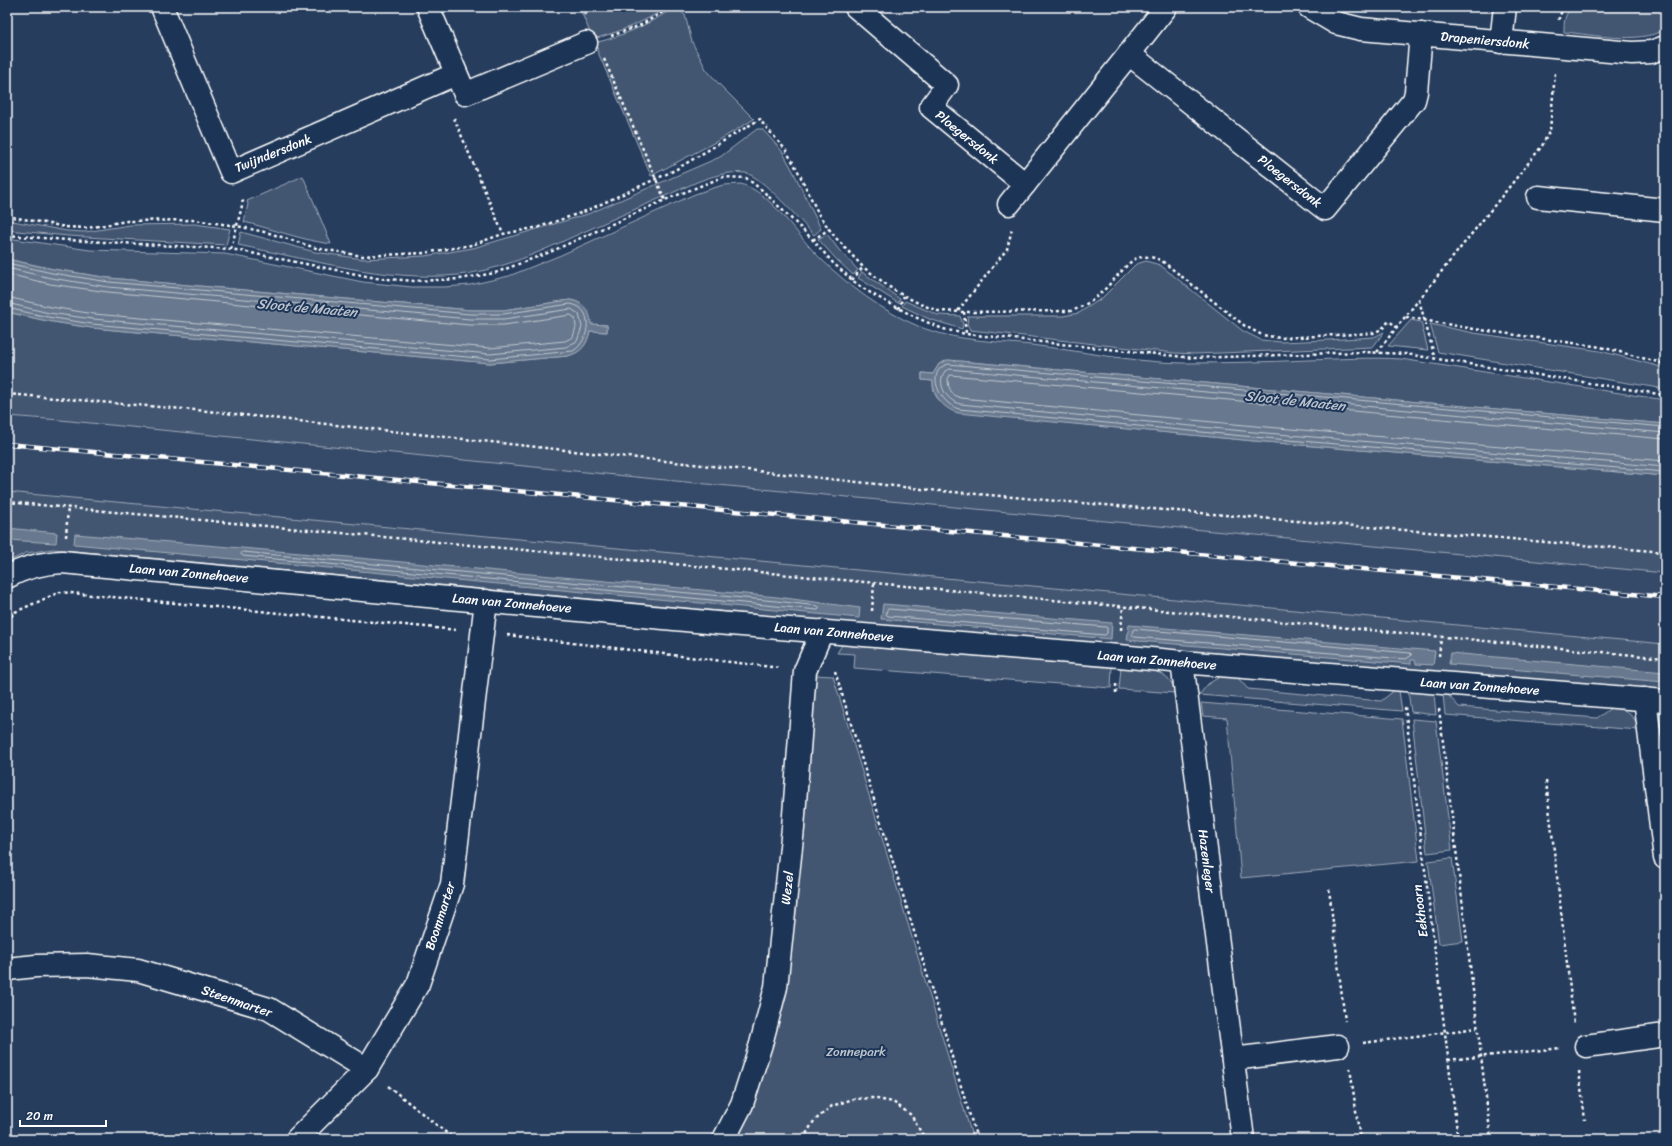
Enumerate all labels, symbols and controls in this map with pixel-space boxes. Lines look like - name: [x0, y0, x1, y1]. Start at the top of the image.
- street label: Drapeniersdonk: [1440, 25, 1531, 55]
- street label: Ploegersdonk: [930, 104, 1004, 170]
- street label: Twijndersdonk: [231, 127, 315, 179]
- street label: Ploegersdonk: [1253, 148, 1327, 214]
- water label: Sloot de Maaten: [256, 291, 360, 325]
- water label: Sloot de Maaten: [1244, 383, 1348, 419]
- street label: Laan van Zonnehoeve: [128, 556, 250, 590]
- street label: Laan van Zonnehoeve: [451, 586, 573, 620]
- street label: Laan van Zonnehoeve: [773, 615, 895, 649]
- street label: Laan van Zonnehoeve: [1096, 643, 1218, 677]
- street label: Laan van Zonnehoeve: [1420, 670, 1541, 702]
- street label: Hazenleger: [1192, 828, 1222, 895]
- street label: Wezel: [774, 870, 800, 906]
- street label: Boommarter: [418, 878, 462, 953]
- street label: Eekhoorn: [1405, 883, 1435, 939]
- street label: Steenmarter: [198, 978, 276, 1024]
- park label: Zonnepark: [826, 1040, 886, 1063]
- scale bar: [20, 1102, 106, 1128]
- text: 20 m: [26, 1105, 53, 1127]

